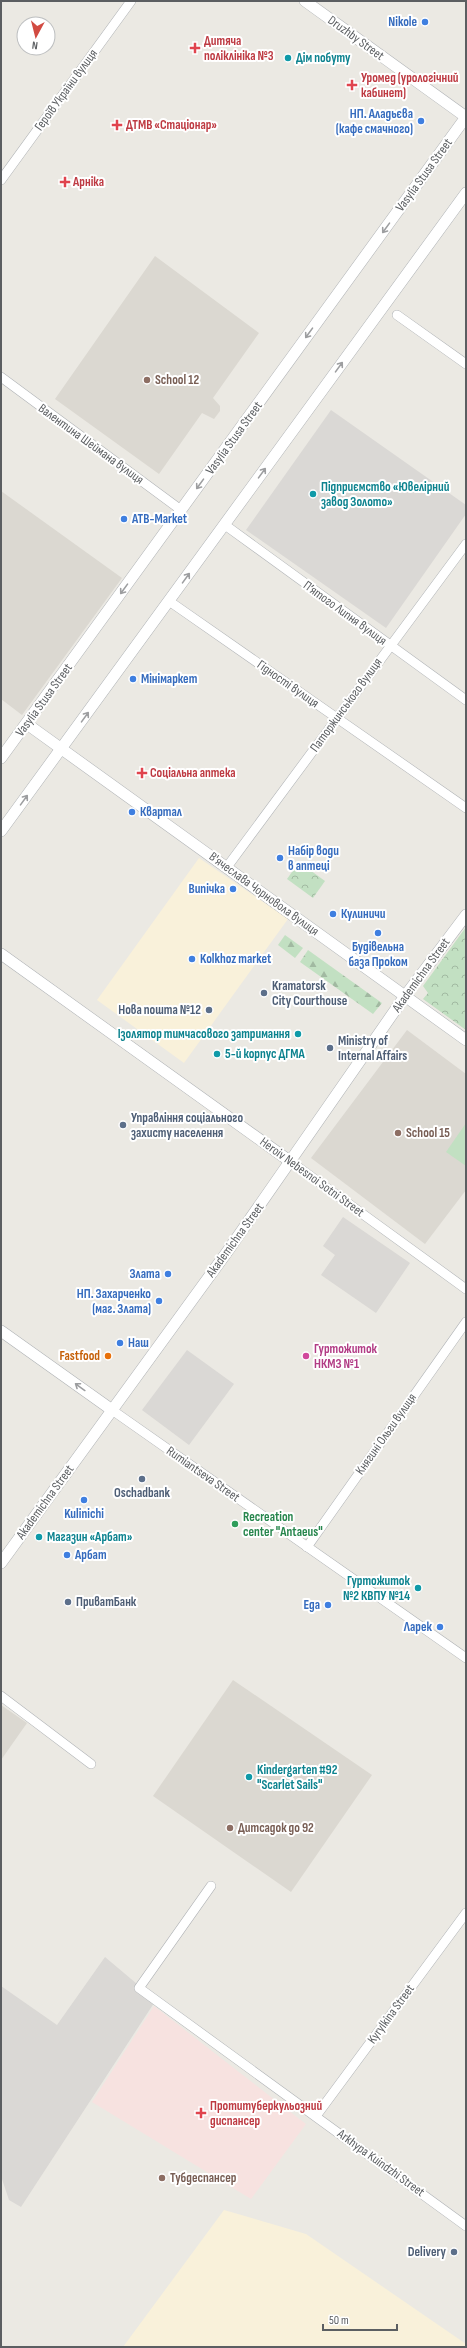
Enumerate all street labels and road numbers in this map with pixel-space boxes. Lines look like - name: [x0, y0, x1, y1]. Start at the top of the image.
- street label: Druzhby Street: [325, 12, 387, 64]
- street label: Героїв України вулиця: [31, 46, 101, 134]
- street label: Vasylia Stusa Street: [392, 135, 456, 215]
- street label: Vasylia Stusa Street: [202, 398, 266, 478]
- street label: Валентина Шеймана вулиця: [35, 400, 147, 488]
- street label: П’ятого Липня вулиця: [300, 577, 390, 649]
- street label: Паторжинського вулиця: [307, 655, 385, 755]
- street label: Гідності вулиця: [254, 657, 322, 711]
- street label: Vasylia Stusa Street: [12, 660, 76, 740]
- street label: В'ячеслава Чорновола вулиця: [206, 849, 322, 939]
- street label: Akademichna Street: [388, 935, 453, 1016]
- street label: Heroiv Nebesnoi Sotni Street: [257, 1134, 367, 1220]
- street label: Akademichna Street: [202, 1200, 267, 1281]
- street label: Княгині Ольги вулиця: [352, 1390, 420, 1478]
- street label: Rumiantseva Street: [163, 1443, 243, 1505]
- street label: Akademichna Street: [12, 1462, 77, 1543]
- street label: Kyrylkina Street: [364, 1981, 418, 2047]
- street label: Arkhypa Kuindzhi Street: [333, 2125, 428, 2200]

